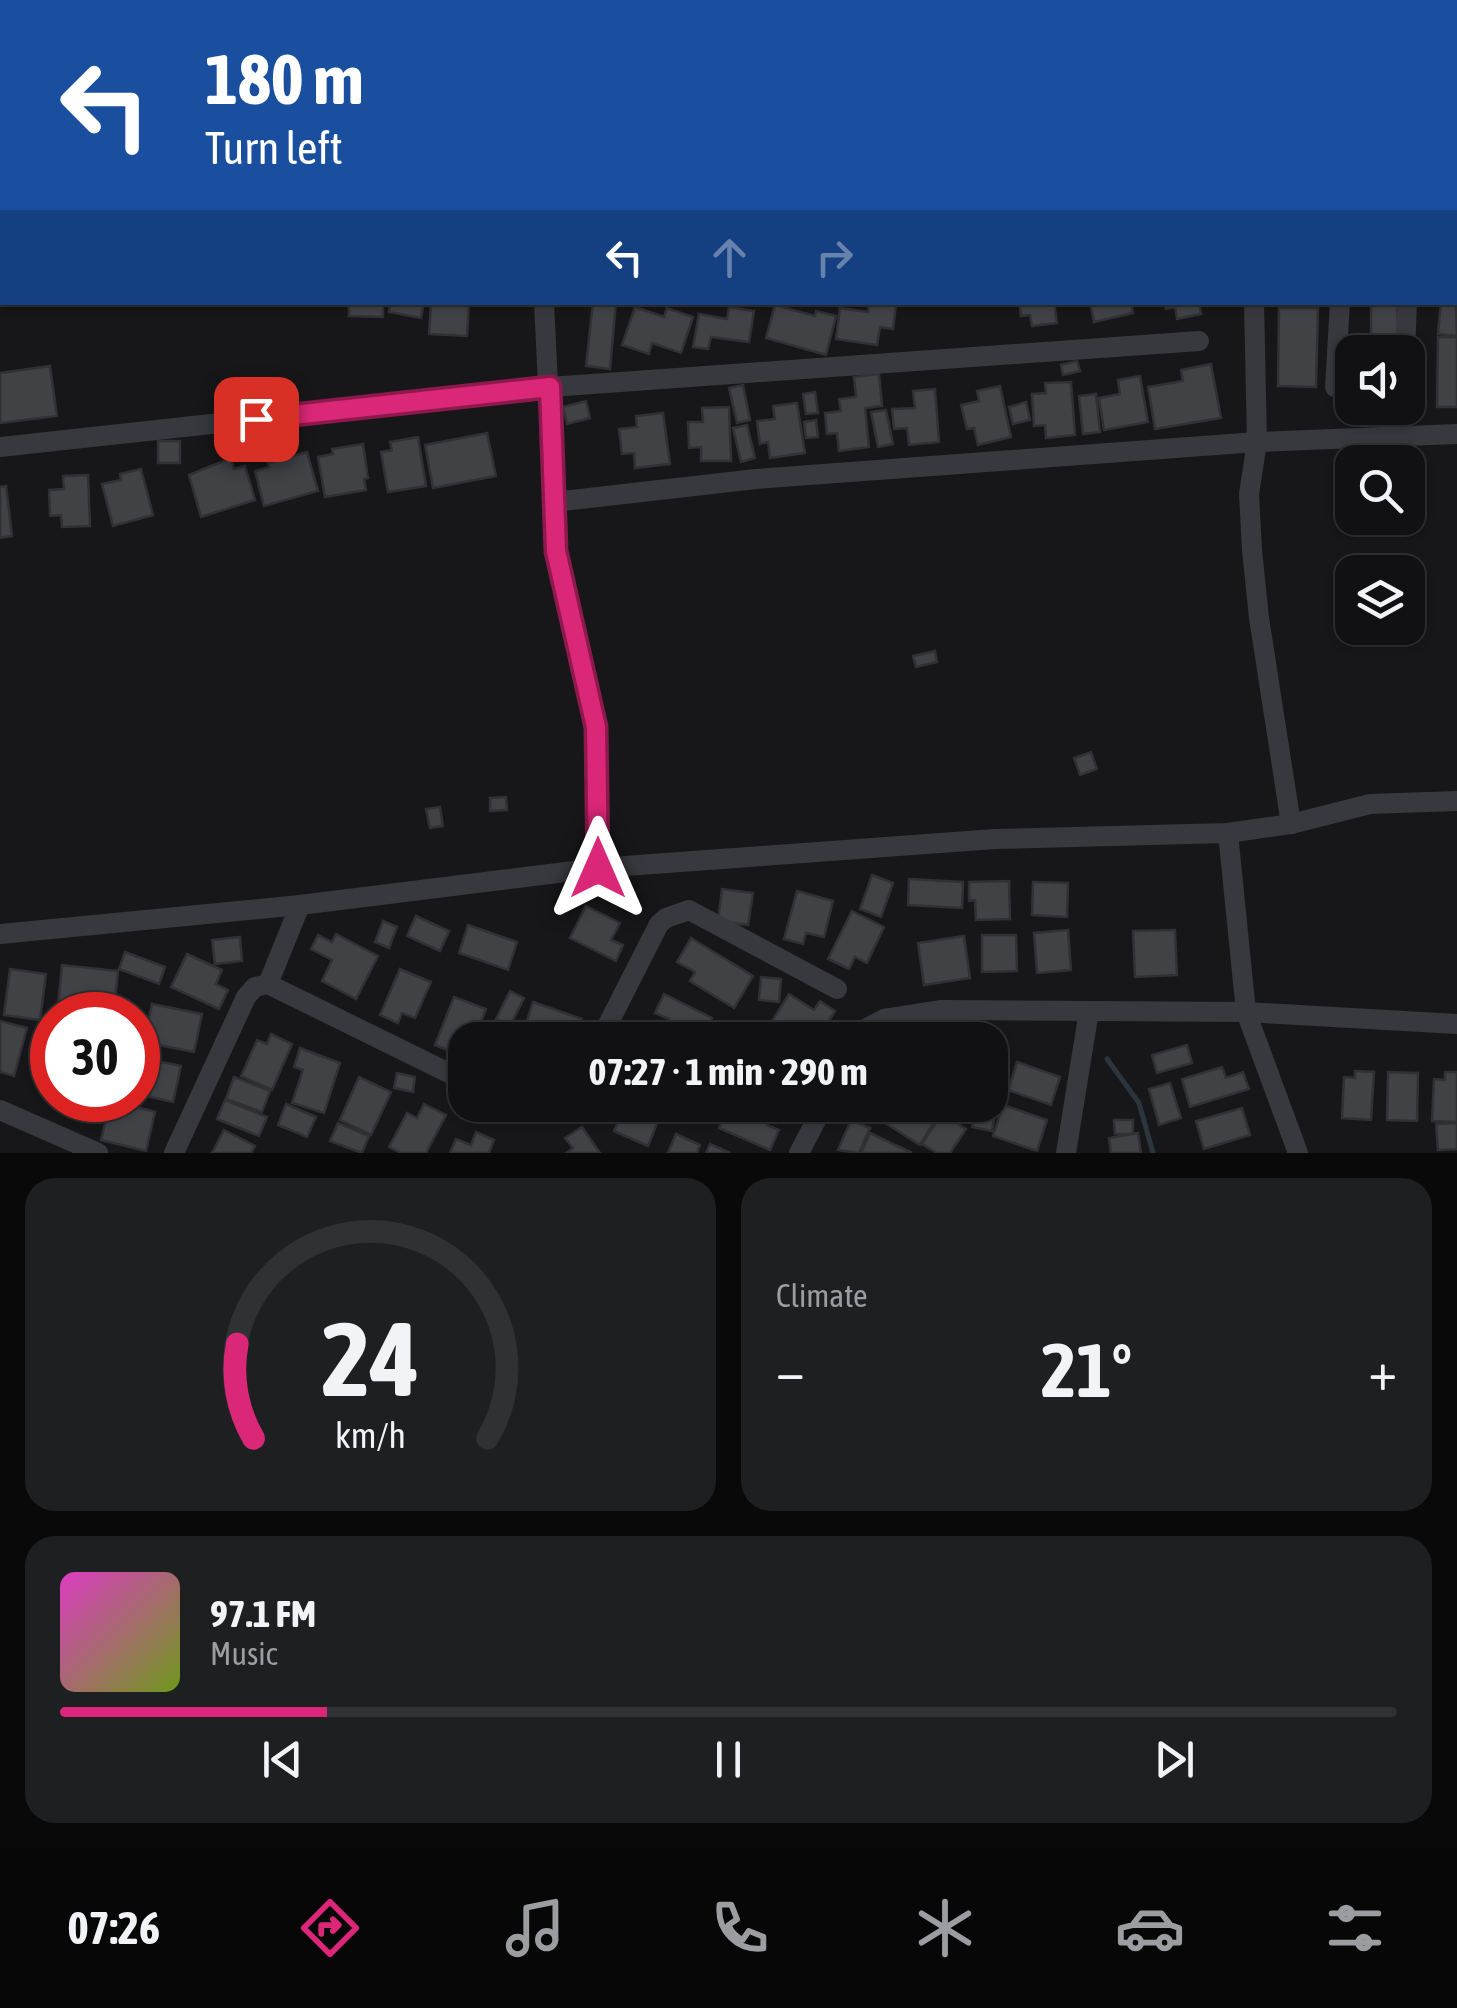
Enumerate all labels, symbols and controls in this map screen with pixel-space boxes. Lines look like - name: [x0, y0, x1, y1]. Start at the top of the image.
- text: 180 m: [205, 39, 364, 119]
- icon: left: [40, 40, 170, 170]
- text: Turn left: [205, 122, 343, 174]
- icon: left: [597, 230, 652, 285]
- icon: ahead: [702, 230, 757, 285]
- icon: right: [807, 230, 862, 285]
- map controls: [1335, 335, 1425, 645]
- button: sound: [1335, 335, 1425, 425]
- pin: [214, 377, 299, 462]
- icon: arrive: [229, 392, 284, 447]
- button: search: [1335, 445, 1425, 535]
- button: layers: [1335, 555, 1425, 645]
- position arrow: [546, 816, 650, 920]
- speed limit sign: 30: [30, 992, 160, 1122]
- text: 07:27 · 1 min · 290 m: [588, 1050, 868, 1093]
- text: Climate: [776, 1277, 868, 1314]
- text: 24: [322, 1299, 419, 1418]
- text: 21°: [1041, 1327, 1132, 1413]
- text: −: [776, 1339, 805, 1402]
- text: +: [1368, 1339, 1397, 1402]
- text: km/h: [335, 1415, 406, 1456]
- text: 97.1 FM: [210, 1592, 316, 1635]
- text: Music: [210, 1635, 277, 1672]
- icon: previous: [255, 1732, 310, 1787]
- icon: pause: [701, 1732, 756, 1787]
- icon: next: [1147, 1732, 1202, 1787]
- icon: directions: [295, 1893, 365, 1963]
- icon: music: [500, 1893, 570, 1963]
- icon: phone: [705, 1893, 775, 1963]
- icon: climate: [910, 1893, 980, 1963]
- icon: car: [1115, 1893, 1185, 1963]
- icon: filters: [1320, 1893, 1390, 1963]
- text: 07:26: [67, 1902, 160, 1954]

